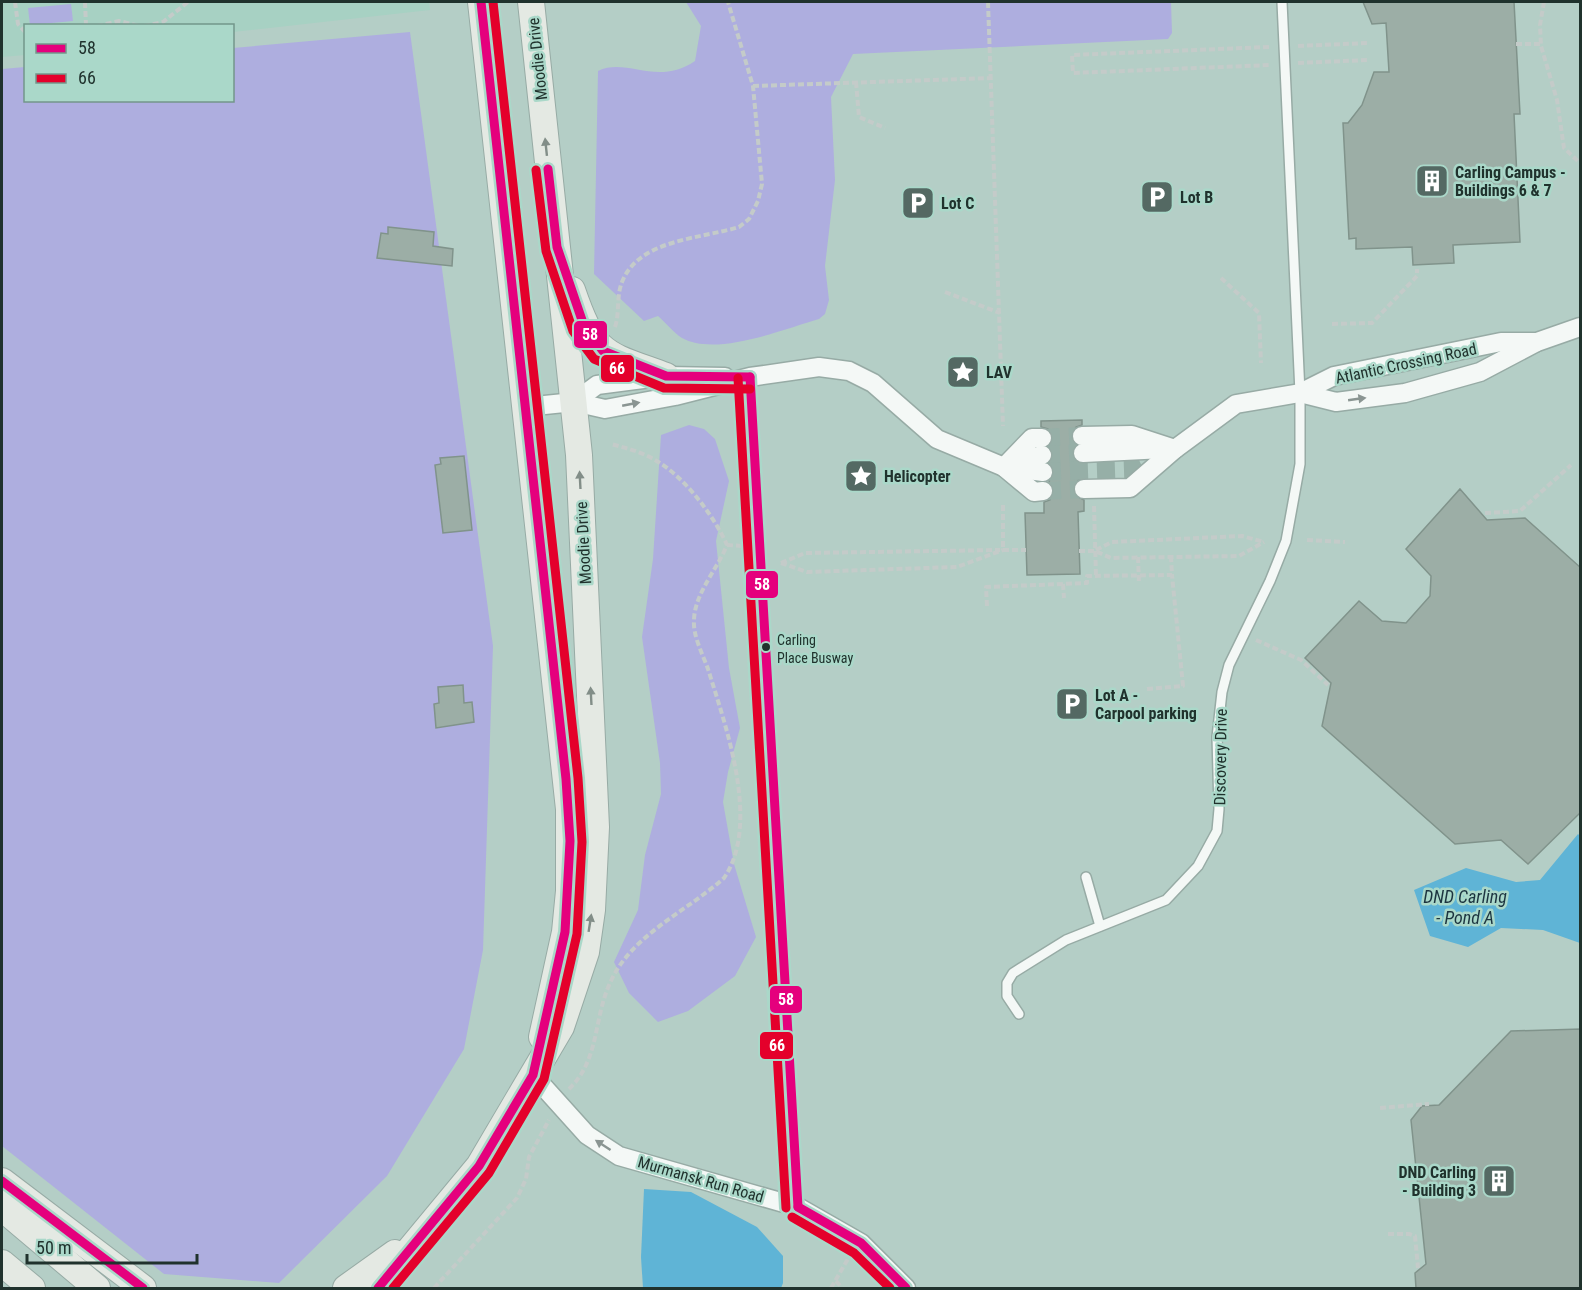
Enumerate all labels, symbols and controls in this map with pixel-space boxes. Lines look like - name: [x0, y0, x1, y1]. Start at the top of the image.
- street label: Moodie Drive: [524, 17, 551, 101]
- legend: [24, 24, 234, 102]
- text: 58: [78, 37, 96, 58]
- text: 66: [78, 67, 96, 88]
- one-way arrow: [541, 137, 551, 156]
- building icon: Carling Campus - Buildings 6 & 7: [1414, 163, 1450, 199]
- place label: Carling Campus - Buildings 6 & 7: [1455, 163, 1566, 200]
- parking icon: Lot B: [1139, 179, 1175, 215]
- parking icon: Lot C: [900, 185, 936, 221]
- place label: Lot B: [1180, 188, 1213, 207]
- place label: Lot C: [941, 194, 974, 213]
- line badge: 58: [573, 320, 608, 349]
- text: 58: [582, 325, 598, 344]
- street label: Atlantic Crossing Road: [1334, 339, 1478, 388]
- line badge: 66: [600, 354, 635, 383]
- place icon: LAV: [945, 354, 981, 390]
- text: 66: [609, 359, 625, 378]
- place label: LAV: [986, 363, 1013, 382]
- one-way arrow: [1348, 395, 1367, 404]
- one-way arrow: [622, 399, 641, 408]
- place icon: Helicopter: [843, 458, 879, 494]
- place label: Helicopter: [884, 467, 951, 486]
- one-way arrow: [576, 471, 585, 490]
- street label: Moodie Drive: [572, 501, 595, 585]
- line badge: 58: [745, 570, 779, 599]
- text: 58: [754, 575, 770, 594]
- place label: Carling Place Busway: [777, 632, 853, 666]
- marker: Carling Place Busway: [760, 641, 772, 653]
- one-way arrow: [586, 686, 595, 705]
- parking icon: Lot A - Carpool parking: [1054, 686, 1090, 722]
- place label: Lot A - Carpool parking: [1095, 686, 1197, 723]
- street label: Discovery Drive: [1210, 708, 1231, 806]
- water label: DND Carling - Pond A: [1423, 886, 1507, 928]
- one-way arrow: [586, 914, 595, 933]
- line badge: 58: [769, 985, 803, 1014]
- text: 58: [778, 990, 794, 1009]
- line badge: 66: [759, 1031, 794, 1060]
- text: 66: [769, 1036, 785, 1055]
- one-way arrow: [595, 1140, 611, 1151]
- street label: Murmansk Run Road: [636, 1152, 766, 1207]
- place label: DND Carling - Building 3: [1398, 1163, 1476, 1200]
- building icon: DND Carling - Building 3: [1481, 1163, 1517, 1199]
- scale bar: [27, 1227, 196, 1265]
- text: 50 m: [36, 1237, 71, 1258]

